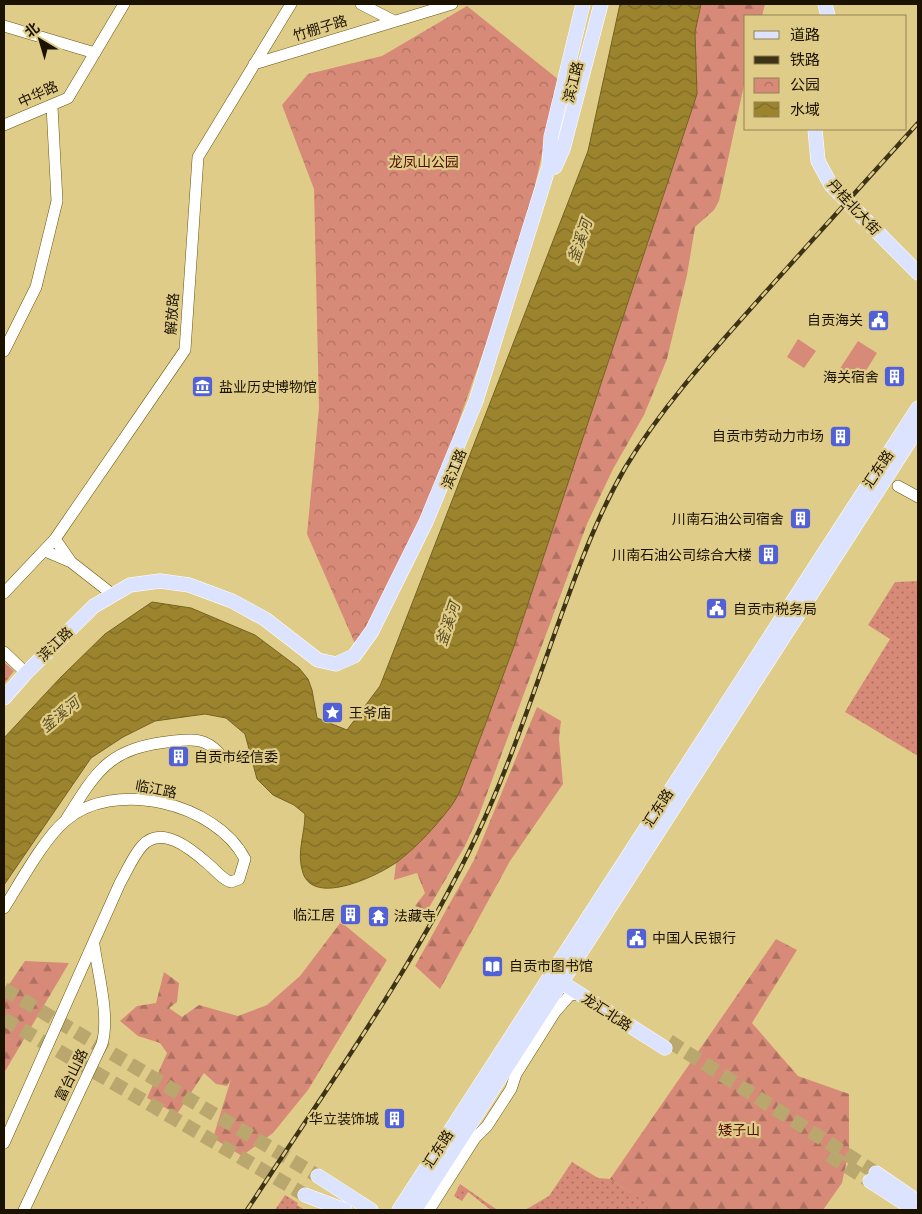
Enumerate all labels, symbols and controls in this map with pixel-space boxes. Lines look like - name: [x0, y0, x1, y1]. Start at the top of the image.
- street label: 竹棚子路: [291, 12, 349, 44]
- north arrow: [15, 15, 65, 65]
- legend: [744, 15, 907, 130]
- text: 北: [22, 19, 42, 40]
- text: 道路: [790, 26, 820, 44]
- text: 铁路: [790, 51, 820, 69]
- street label: 滨江路: [560, 60, 586, 104]
- text: 公园: [790, 76, 820, 94]
- street label: 中华路: [16, 78, 60, 110]
- text: 水域: [790, 101, 820, 119]
- park label: 龙凤山公园: [389, 154, 459, 170]
- street label: 丹桂北大街: [824, 176, 884, 238]
- water label: 釜溪河: [564, 214, 597, 265]
- street label: 解放路: [163, 292, 181, 336]
- public building icon: 自贡海关: [867, 308, 891, 332]
- place label: 自贡海关: [807, 312, 863, 328]
- building icon: 海关宿舍: [883, 365, 907, 389]
- place label: 海关宿舍: [823, 369, 879, 385]
- museum icon: 盐业历史博物馆: [191, 375, 215, 399]
- place label: 盐业历史博物馆: [219, 379, 317, 395]
- building icon: 自贡市劳动力市场: [828, 424, 852, 448]
- place label: 自贡市劳动力市场: [712, 428, 824, 444]
- street label: 滨江路: [439, 447, 469, 491]
- street label: 汇东路: [860, 447, 896, 491]
- building icon: 川南石油公司宿舍: [788, 507, 812, 531]
- place label: 川南石油公司宿舍: [672, 511, 784, 527]
- building icon: 川南石油公司综合大楼: [756, 543, 780, 567]
- place label: 川南石油公司综合大楼: [612, 547, 752, 563]
- water label: 釜溪河: [432, 597, 465, 648]
- public building icon: 自贡市税务局: [705, 597, 729, 621]
- place label: 自贡市税务局: [733, 601, 817, 617]
- street label: 滨江路: [34, 624, 76, 664]
- water label: 釜溪河: [37, 692, 85, 736]
- place icon: 王爷庙: [321, 701, 345, 725]
- place label: 王爷庙: [349, 705, 391, 721]
- building icon: 自贡市经信委: [166, 745, 190, 769]
- place label: 自贡市经信委: [194, 749, 278, 765]
- street label: 临江路: [134, 777, 178, 801]
- street label: 汇东路: [640, 786, 676, 830]
- building icon: 临江居: [339, 903, 363, 927]
- temple icon: 法藏寺: [366, 904, 390, 928]
- place label: 临江居: [293, 907, 335, 923]
- place label: 法藏寺: [394, 908, 436, 924]
- public building icon: 中国人民银行: [624, 926, 648, 950]
- place label: 中国人民银行: [652, 930, 736, 946]
- library icon: 自贡市图书馆: [481, 954, 505, 978]
- place label: 自贡市图书馆: [509, 958, 593, 974]
- street label: 龙汇北路: [579, 990, 635, 1034]
- street label: 富台山路: [52, 1046, 90, 1104]
- building icon: 华立装饰城: [383, 1107, 407, 1131]
- place label: 华立装饰城: [309, 1111, 379, 1127]
- park label: 矮子山: [718, 1122, 760, 1138]
- street label: 汇东路: [420, 1127, 456, 1171]

